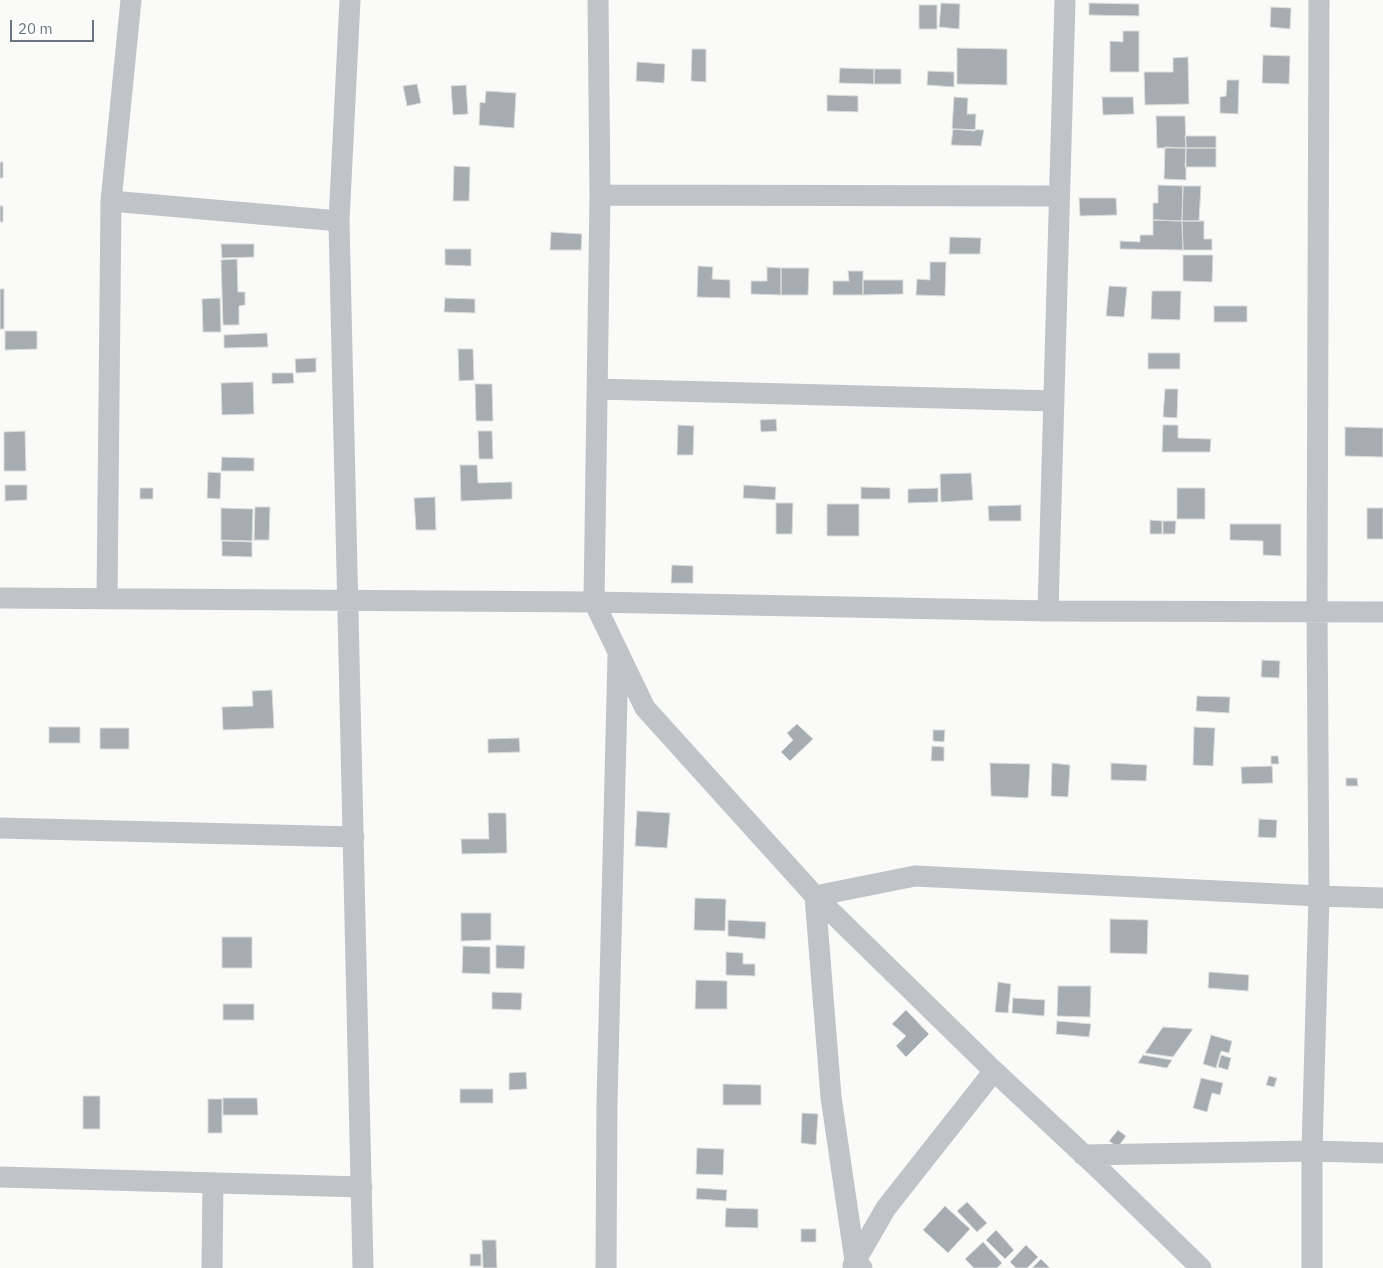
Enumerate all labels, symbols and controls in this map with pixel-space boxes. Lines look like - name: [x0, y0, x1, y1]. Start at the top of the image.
- scale bar: [12, 10, 96, 42]
- text: 20 m: [18, 19, 53, 38]

